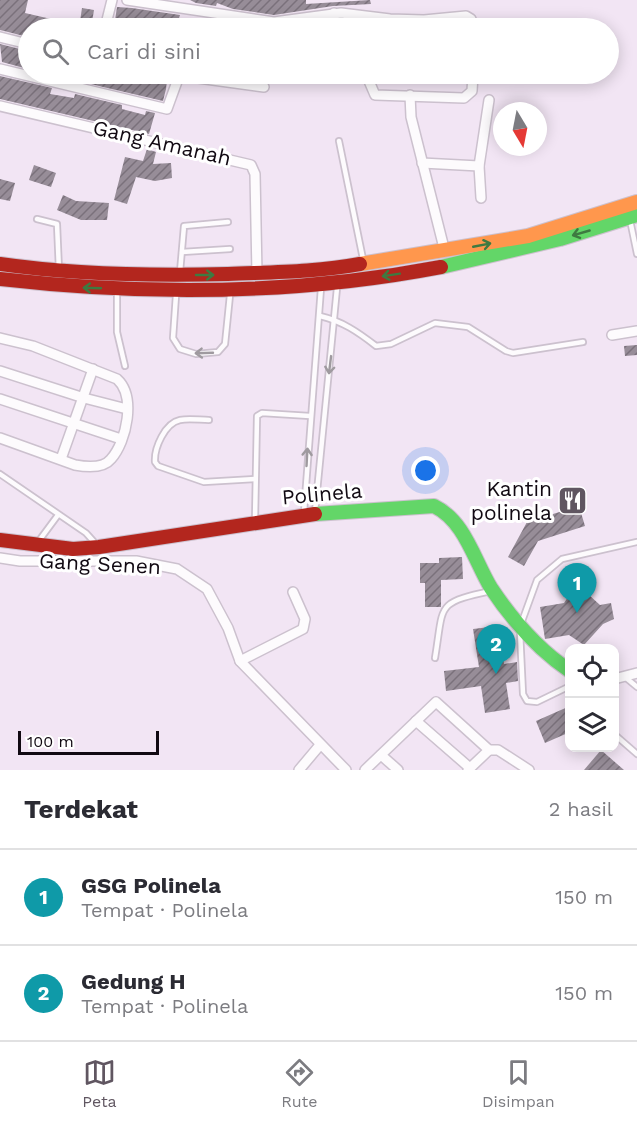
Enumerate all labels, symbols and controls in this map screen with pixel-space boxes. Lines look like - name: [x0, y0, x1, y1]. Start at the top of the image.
- search box: [18, 18, 619, 84]
- icon: search: [39, 35, 72, 68]
- text: Cari di sini: [87, 39, 201, 64]
- north arrow: [493, 102, 547, 156]
- street label: Gang Amanah: [90, 114, 234, 171]
- one-way arrow: [572, 228, 591, 239]
- one-way arrow: [471, 239, 491, 250]
- one-way arrow: [194, 269, 214, 281]
- one-way arrow: [382, 270, 402, 281]
- one-way arrow: [83, 283, 103, 294]
- one-way arrow: [195, 348, 214, 359]
- one-way arrow: [324, 354, 335, 374]
- one-way arrow: [302, 447, 313, 467]
- your location: [411, 456, 440, 485]
- place label: Kantin polinela: [471, 476, 552, 525]
- street label: Polinela: [281, 478, 363, 509]
- restaurant icon: Kantin polinela: [557, 485, 589, 517]
- street label: Gang Senen: [38, 548, 162, 579]
- pin: 1: [558, 564, 596, 613]
- pin: 2: [476, 624, 516, 674]
- map controls: [565, 644, 619, 752]
- button: locate: [565, 644, 619, 698]
- button: layers: [565, 698, 619, 752]
- scale bar: [18, 728, 159, 756]
- text: 100 m: [27, 732, 74, 751]
- text: Terdekat: [24, 794, 138, 824]
- text: 2 hasil: [549, 797, 613, 821]
- text: GSG Polinela: [81, 873, 221, 898]
- text: 1: [39, 885, 48, 909]
- text: 150 m: [555, 885, 613, 909]
- text: Tempat · Polinela: [81, 898, 248, 922]
- text: Gedung H: [81, 969, 186, 994]
- text: 2: [38, 981, 49, 1005]
- text: 150 m: [555, 981, 613, 1005]
- text: Tempat · Polinela: [81, 994, 248, 1018]
- tab: Peta: [82, 1056, 117, 1111]
- tab: Rute: [281, 1056, 318, 1111]
- tab: Disimpan: [482, 1056, 555, 1111]

